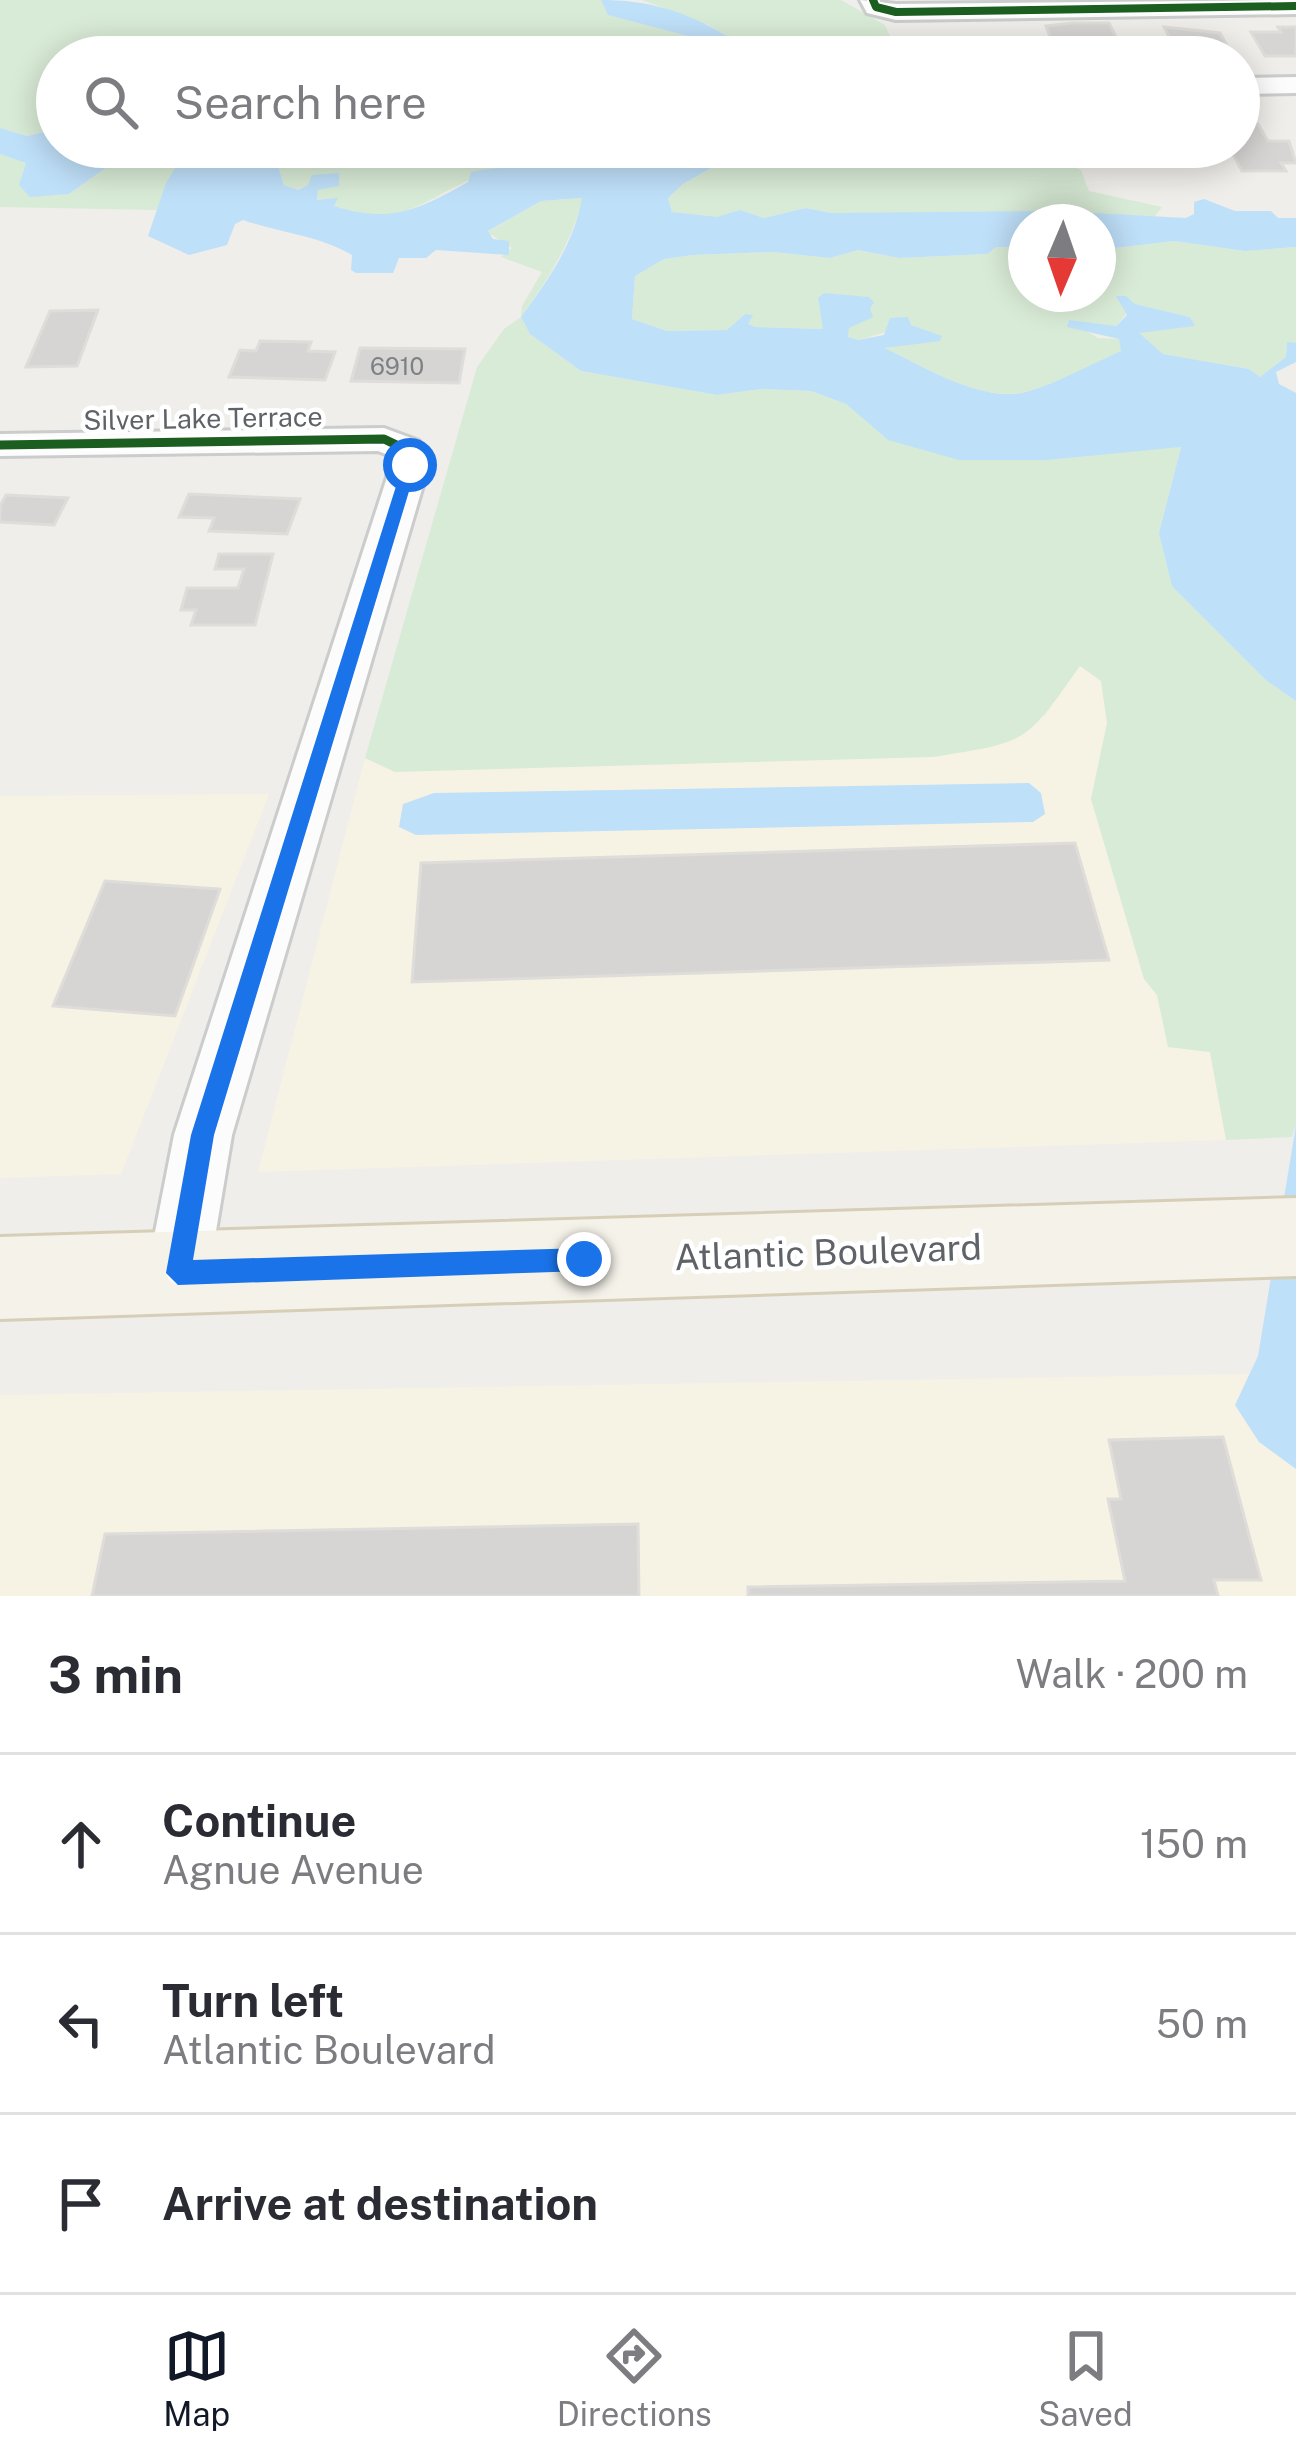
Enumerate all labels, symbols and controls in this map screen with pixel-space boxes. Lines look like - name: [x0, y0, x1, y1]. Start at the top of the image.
- search box: [36, 36, 1260, 168]
- icon: search: [78, 69, 144, 135]
- text: Search here: [174, 76, 427, 129]
- north arrow: [1008, 204, 1116, 312]
- house number: 6910: [370, 352, 424, 380]
- street label: Silver Lake Terrace: [83, 400, 323, 436]
- route start: [383, 438, 437, 492]
- street label: Atlantic Boulevard: [673, 1226, 983, 1278]
- route end: [557, 1232, 611, 1286]
- text: 3 min: [48, 1645, 183, 1704]
- text: Walk · 200 m: [1016, 1651, 1248, 1697]
- text: Continue: [162, 1794, 356, 1847]
- icon: ahead: [48, 1811, 114, 1877]
- text: 150 m: [1140, 1821, 1248, 1867]
- text: Agnue Avenue: [162, 1847, 424, 1893]
- text: Turn left: [162, 1974, 344, 2027]
- icon: left: [48, 1991, 114, 2057]
- text: 50 m: [1156, 2001, 1248, 2047]
- text: Atlantic Boulevard: [162, 2027, 496, 2073]
- icon: arrive: [48, 2171, 114, 2237]
- text: Arrive at destination: [162, 2177, 598, 2230]
- tab: Map: [163, 2323, 230, 2433]
- tab: Directions: [557, 2323, 712, 2433]
- tab: Saved: [1038, 2323, 1133, 2433]

